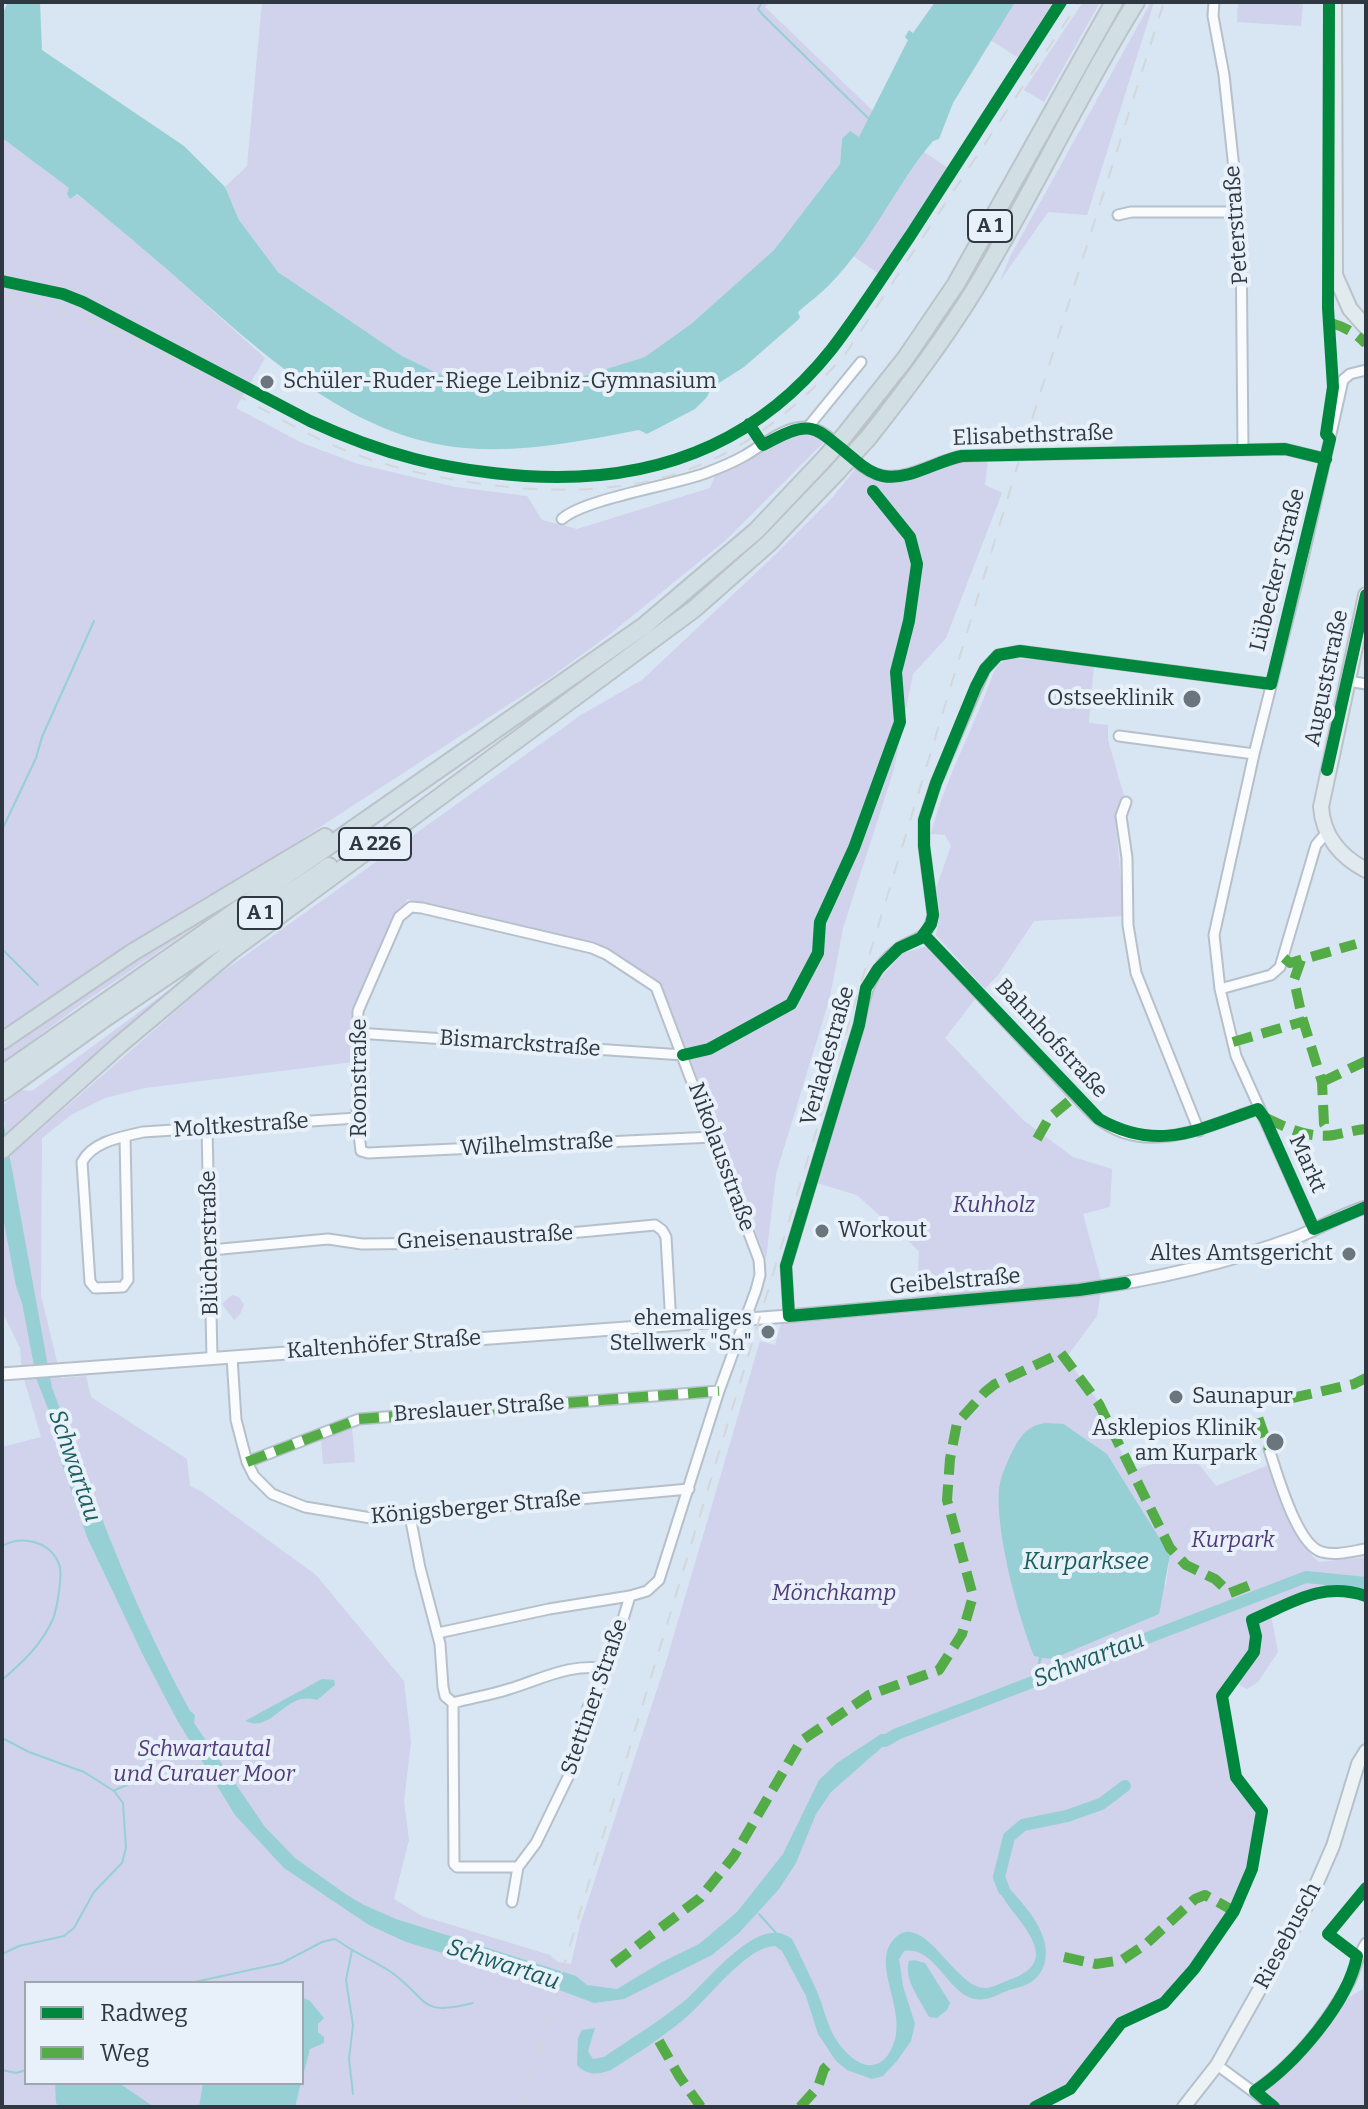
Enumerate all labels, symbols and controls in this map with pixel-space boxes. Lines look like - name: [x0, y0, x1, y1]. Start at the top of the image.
- street label: Peterstraße: [1220, 164, 1254, 286]
- road number: A 1: [968, 210, 1012, 242]
- place label: Schüler-Ruder-Riege Leibniz-Gymnasium: [283, 369, 716, 395]
- marker: Schüler-Ruder-Riege Leibniz-Gymnasium: [258, 373, 276, 391]
- street label: Elisabethstraße: [952, 420, 1114, 452]
- street label: Lübecker Straße: [1245, 486, 1311, 654]
- street label: Auguststraße: [1300, 608, 1354, 748]
- place label: Ostseeklinik: [1047, 686, 1174, 712]
- marker: Ostseeklinik: [1181, 688, 1203, 710]
- road number: A 226: [339, 828, 411, 860]
- road number: A 1: [238, 897, 282, 929]
- street label: Bahnhofstraße: [989, 974, 1113, 1104]
- street label: Verladestraße: [795, 983, 861, 1129]
- street label: Roonstraße: [347, 1019, 373, 1137]
- street label: Bismarckstraße: [439, 1025, 601, 1063]
- street label: Nikolausstraße: [682, 1079, 760, 1235]
- street label: Moltkestraße: [173, 1108, 309, 1144]
- street label: Wilhelmstraße: [460, 1128, 614, 1162]
- street label: Markt: [1283, 1131, 1331, 1197]
- street label: Blücherstraße: [196, 1170, 224, 1316]
- park label: Kuhholz: [953, 1193, 1035, 1219]
- place label: Workout: [838, 1218, 927, 1244]
- street label: Gneisenaustraße: [396, 1220, 574, 1256]
- marker: Workout: [813, 1222, 831, 1240]
- place label: Altes Amtsgericht: [1150, 1241, 1333, 1267]
- marker: Altes Amtsgericht: [1340, 1245, 1358, 1263]
- street label: Geibelstraße: [888, 1263, 1022, 1301]
- place label: ehemaliges Stellwerk "Sn": [610, 1306, 752, 1358]
- marker: ehemaliges Stellwerk "Sn": [759, 1323, 777, 1341]
- street label: Kaltenhöfer Straße: [286, 1325, 482, 1365]
- place label: Saunapur: [1192, 1384, 1293, 1410]
- marker: Saunapur: [1167, 1388, 1185, 1406]
- street label: Breslauer Straße: [393, 1390, 565, 1428]
- water label: Schwartau: [41, 1406, 107, 1526]
- place label: Asklepios Klinik am Kurpark: [1092, 1416, 1257, 1468]
- marker: Asklepios Klinik am Kurpark: [1264, 1431, 1286, 1453]
- street label: Königsberger Straße: [370, 1486, 582, 1530]
- park label: Kurpark: [1191, 1528, 1275, 1554]
- water label: Kurparksee: [1023, 1548, 1149, 1576]
- park label: Mönchkamp: [772, 1581, 896, 1607]
- street label: Stettiner Straße: [556, 1616, 634, 1778]
- water label: Schwartau: [1029, 1626, 1149, 1694]
- park label: Schwartautal und Curauer Moor: [113, 1737, 295, 1788]
- street label: Riesebusch: [1249, 1878, 1327, 1994]
- water label: Schwartau: [443, 1933, 563, 1997]
- legend: [24, 1981, 304, 2085]
- text: Radweg: [100, 1999, 188, 2027]
- text: Weg: [100, 2039, 149, 2067]

